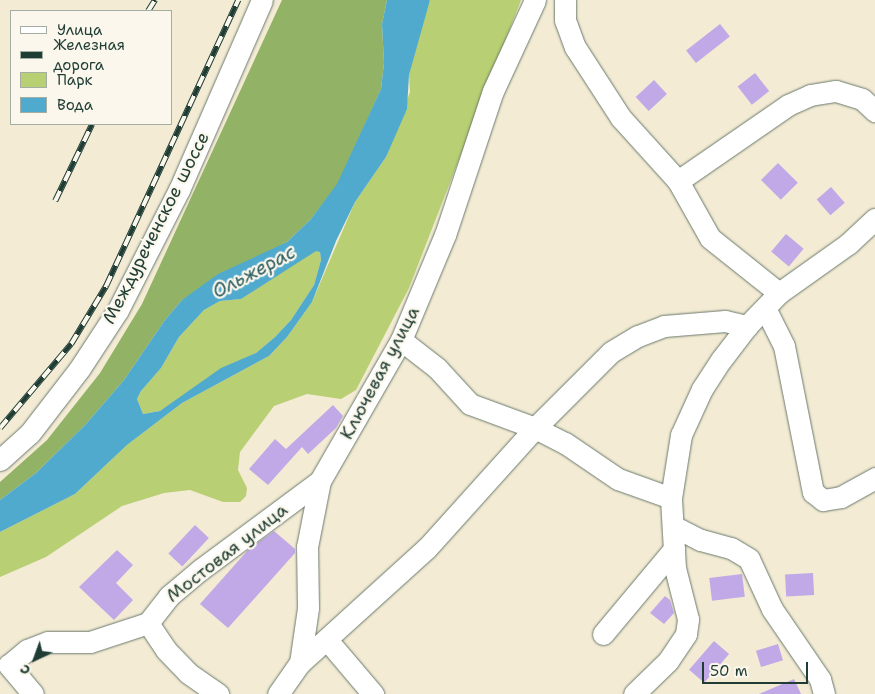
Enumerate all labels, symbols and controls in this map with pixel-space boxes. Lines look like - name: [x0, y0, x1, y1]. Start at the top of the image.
- legend: [10, 10, 172, 125]
- text: Улица: [57, 20, 102, 40]
- text: Железная дорога: [53, 35, 125, 75]
- text: Парк: [57, 70, 93, 90]
- text: Вода: [57, 95, 93, 115]
- street label: Междуреченское шоссе: [98, 128, 214, 328]
- water label: Ольжерас: [209, 241, 299, 303]
- street label: Ключевая улица: [336, 303, 424, 443]
- street label: Мостовая улица: [162, 499, 292, 607]
- north arrow: [10, 634, 60, 684]
- scale bar: [705, 652, 811, 684]
- text: С: [16, 661, 34, 680]
- text: 50 m: [710, 661, 748, 681]

